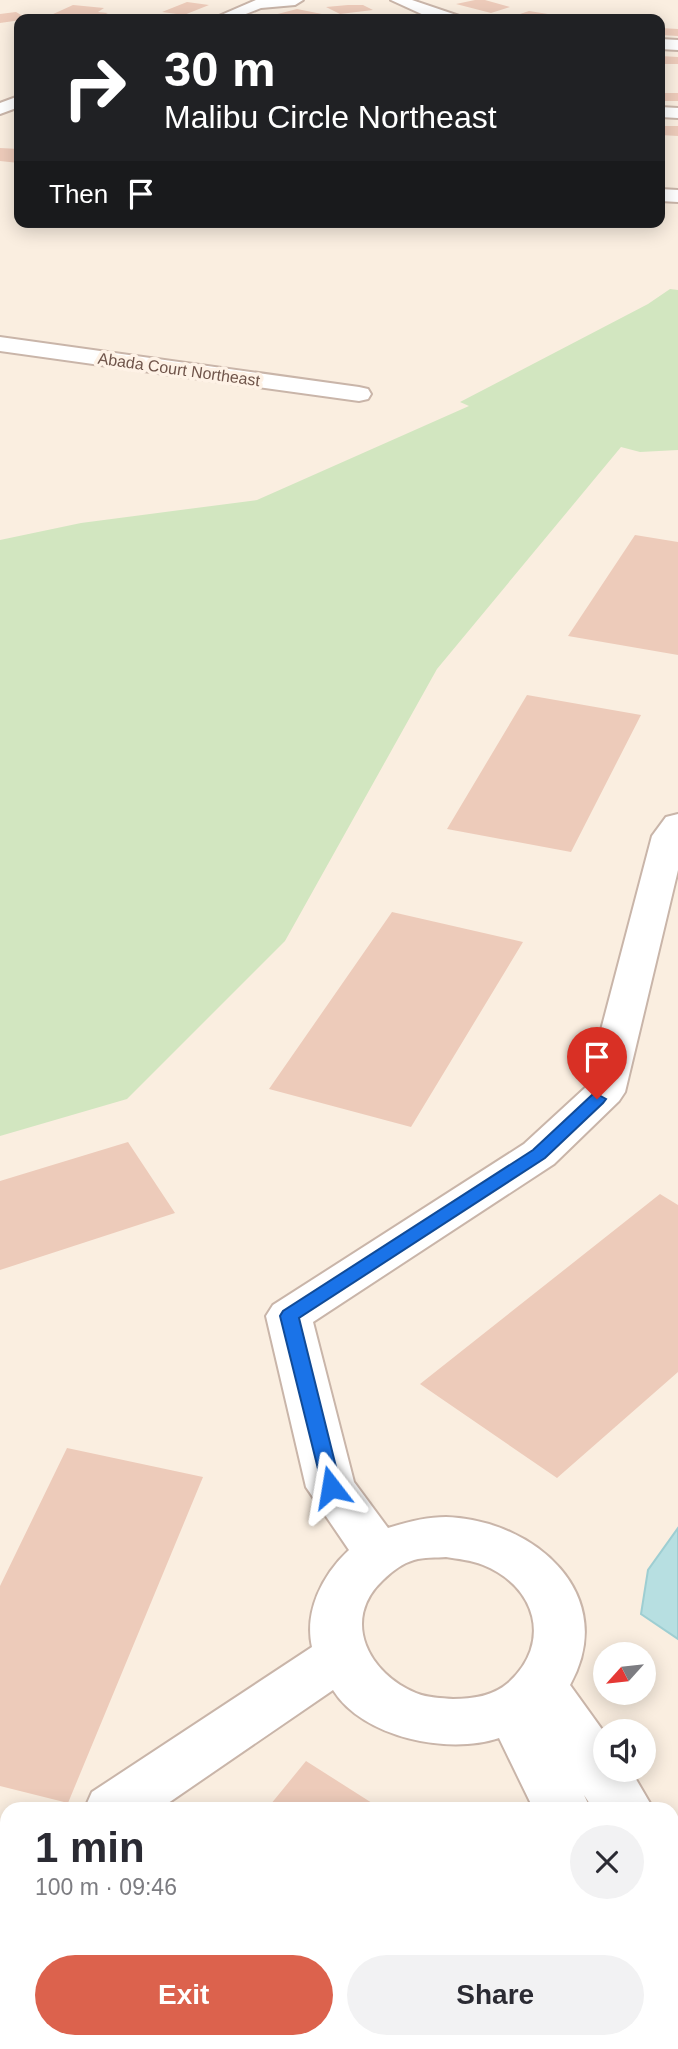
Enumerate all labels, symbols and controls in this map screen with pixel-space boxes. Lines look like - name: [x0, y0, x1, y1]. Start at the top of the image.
- icon: right: [49, 42, 140, 133]
- text: 30 m: [164, 42, 276, 96]
- text: Malibu Circle Northeast: [164, 99, 497, 135]
- icon: arrive: [122, 175, 160, 213]
- text: Then: [49, 179, 108, 209]
- street label: Abada Court Northeast: [97, 350, 262, 389]
- pin: [567, 1027, 627, 1099]
- icon: arrive: [578, 1038, 616, 1076]
- position arrow: [294, 1450, 368, 1524]
- north arrow: [593, 1642, 656, 1704]
- map controls: [593, 1642, 656, 1782]
- button: sound: [593, 1719, 656, 1782]
- text: 1 min: [35, 1824, 145, 1871]
- button: close: [570, 1825, 644, 1899]
- text: 100 m · 09:46: [35, 1874, 177, 1900]
- button: Exit: [35, 1955, 333, 2035]
- button: Share: [347, 1955, 644, 2035]

